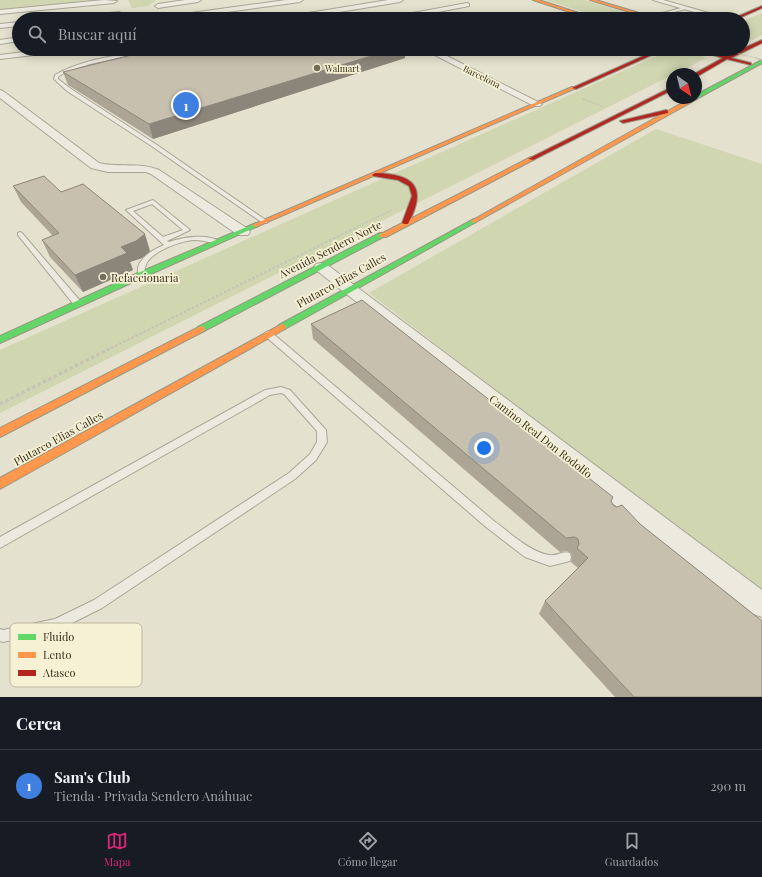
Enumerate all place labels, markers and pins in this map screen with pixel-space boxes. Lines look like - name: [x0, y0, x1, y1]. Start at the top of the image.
- place label: Walmart: [324, 62, 360, 74]
- marker: Walmart: [312, 63, 322, 73]
- pin: 1: [173, 90, 199, 120]
- place label: Refaccionaria: [111, 270, 179, 285]
- marker: Refaccionaria: [98, 272, 108, 282]

